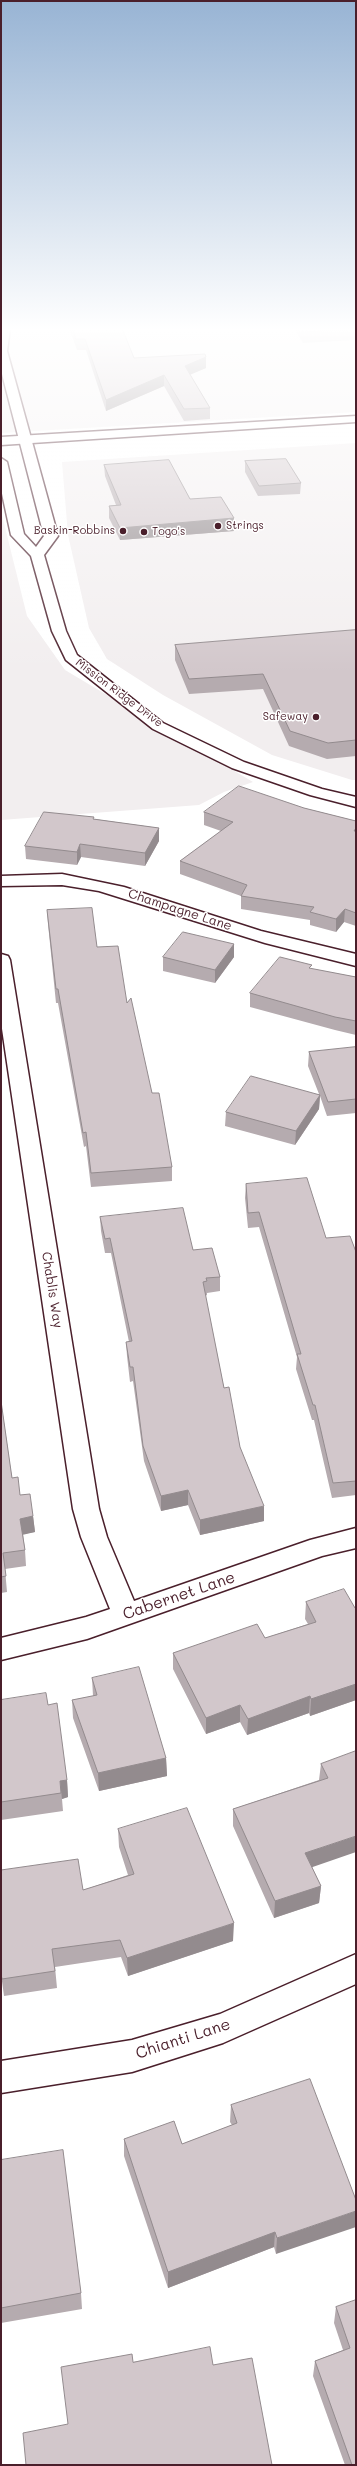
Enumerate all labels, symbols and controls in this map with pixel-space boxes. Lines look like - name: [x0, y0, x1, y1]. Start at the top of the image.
- place label: Strings: [226, 519, 264, 533]
- marker: Strings: [213, 521, 223, 531]
- place label: Baskin-Robbins: [34, 524, 115, 538]
- place label: Togo's: [152, 525, 185, 539]
- marker: Baskin-Robbins: [118, 526, 128, 536]
- marker: Togo's: [139, 527, 149, 537]
- street label: Mission Ridge Drive: [73, 656, 165, 730]
- place label: Safeway: [263, 710, 308, 724]
- marker: Safeway: [311, 712, 321, 722]
- street label: Champagne Lane: [126, 886, 234, 934]
- street label: Chablis Way: [38, 1251, 66, 1329]
- street label: Cabernet Lane: [120, 1568, 238, 1624]
- street label: Chianti Lane: [133, 2015, 233, 2063]

